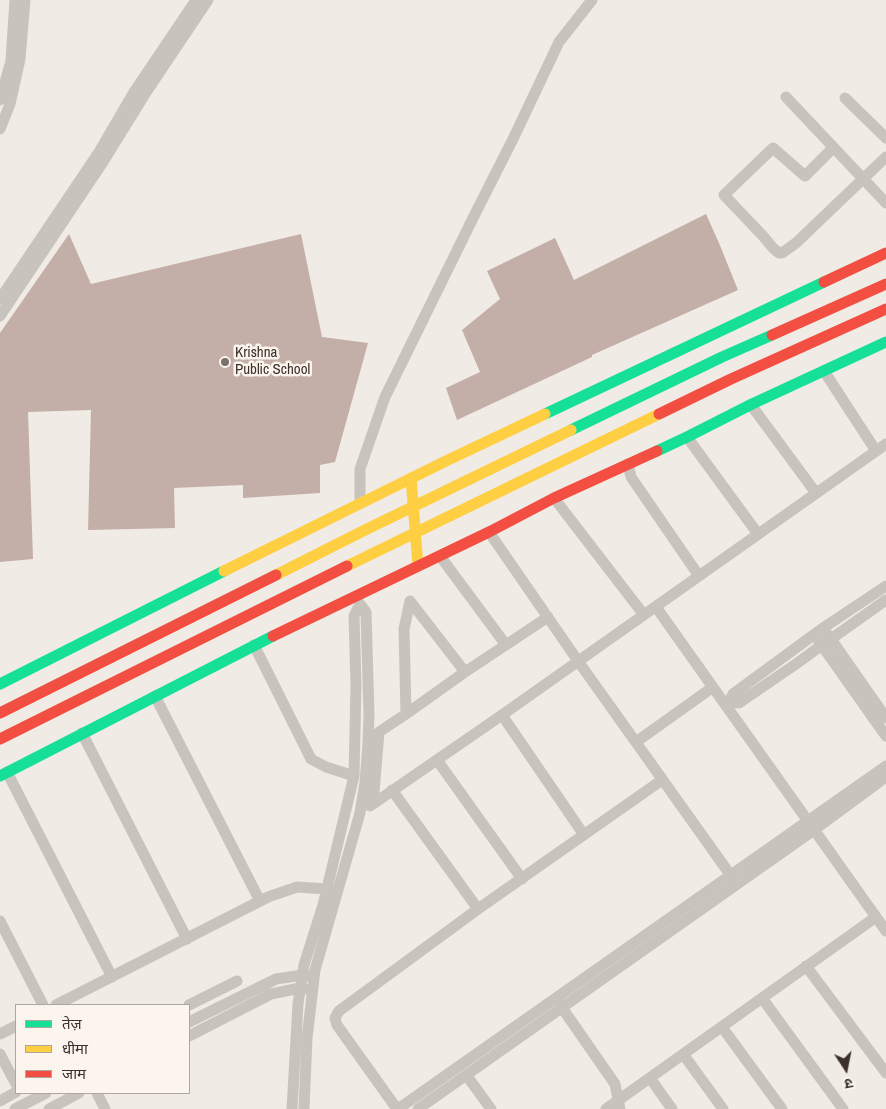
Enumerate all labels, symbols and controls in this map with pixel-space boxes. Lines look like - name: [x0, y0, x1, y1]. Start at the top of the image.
- place label: Krishna Public School: [235, 344, 310, 379]
- marker: Krishna Public School: [219, 356, 231, 368]
- legend: [15, 1004, 190, 1094]
- text: तेज़: [62, 1013, 82, 1034]
- text: धीमा: [62, 1038, 88, 1059]
- north arrow: [821, 1044, 871, 1094]
- text: जाम: [62, 1063, 86, 1084]
- text: उ: [843, 1074, 855, 1093]

